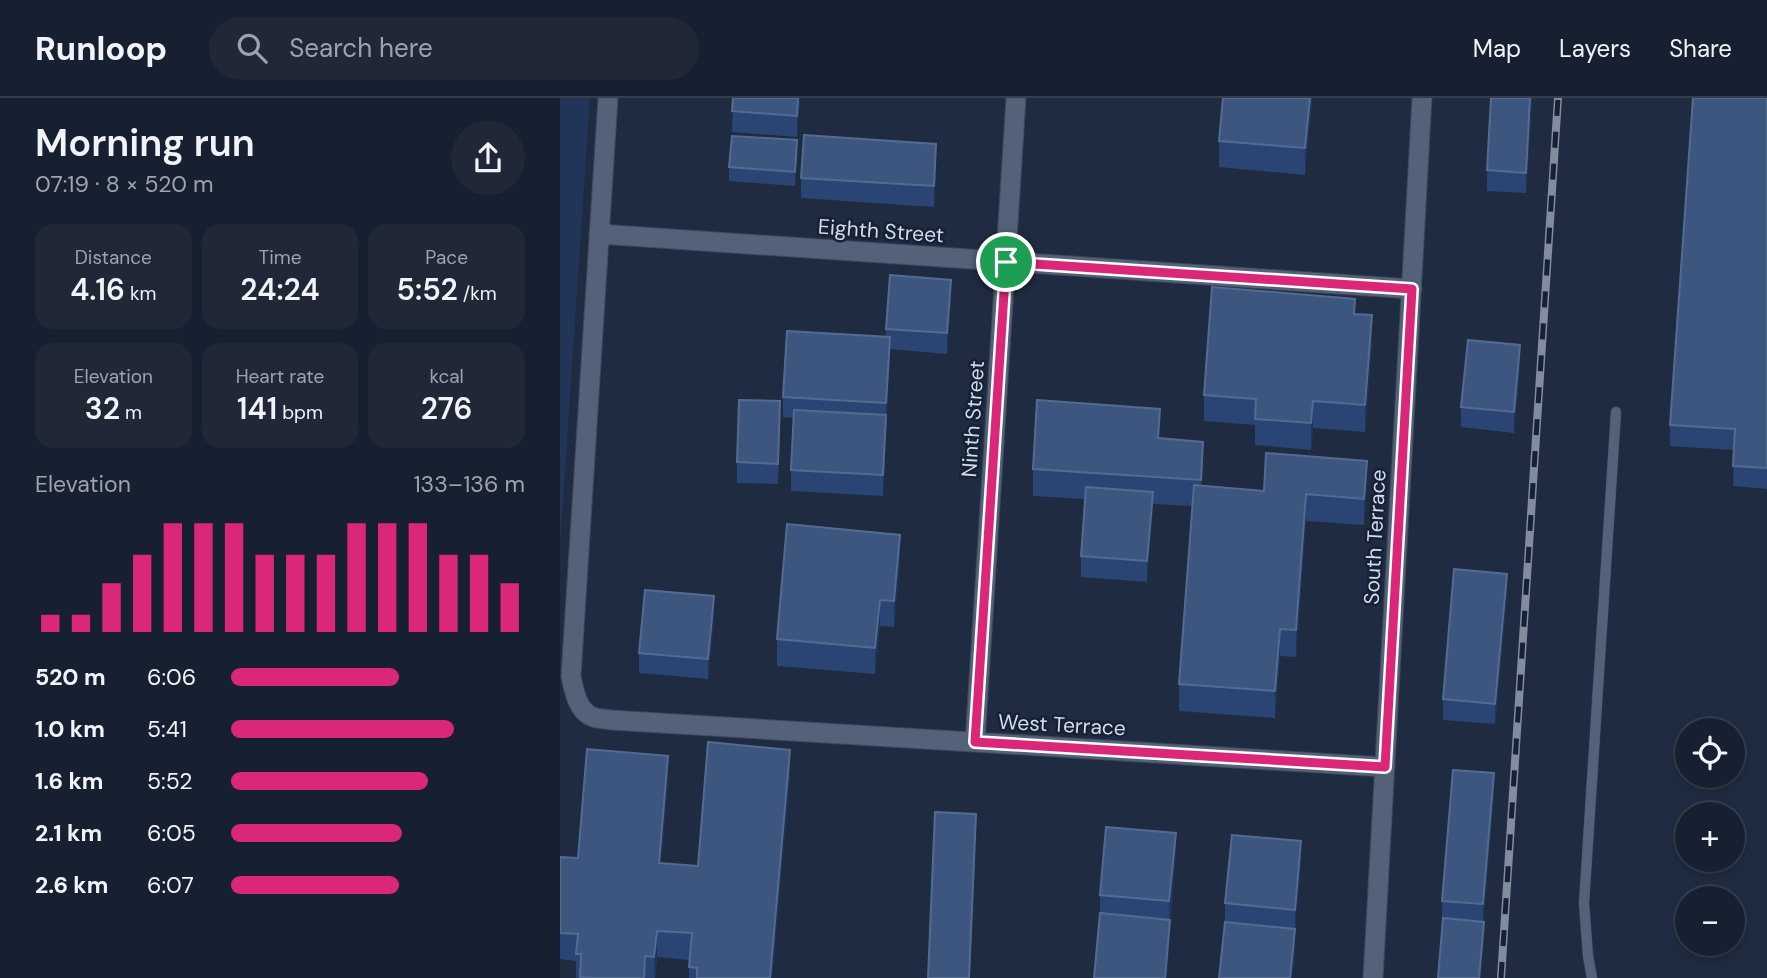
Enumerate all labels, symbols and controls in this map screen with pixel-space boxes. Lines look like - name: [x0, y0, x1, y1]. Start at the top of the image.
- search box: [209, 17, 699, 80]
- text: Runloop: [35, 27, 167, 70]
- icon: search: [233, 29, 271, 67]
- text: Search here: [289, 31, 433, 65]
- text: Map: [1473, 33, 1521, 64]
- text: Layers: [1559, 33, 1631, 64]
- text: Share: [1669, 33, 1732, 64]
- text: Morning run: [35, 118, 255, 168]
- button: share: [451, 121, 525, 195]
- text: 07:19 · 8 × 520 m: [35, 169, 214, 199]
- street label: Eighth Street: [817, 213, 945, 249]
- pin: [976, 232, 1036, 292]
- icon: arrive: [987, 243, 1025, 281]
- text: Distance: [75, 245, 152, 270]
- text: Time: [259, 245, 301, 270]
- text: Pace: [425, 245, 468, 270]
- text: 4.16: [70, 270, 125, 309]
- text: 24:24: [240, 270, 320, 309]
- text: 5:52: [397, 270, 458, 309]
- text: km: [125, 281, 156, 306]
- text: /km: [458, 281, 497, 306]
- street label: Ninth Street: [955, 360, 991, 478]
- text: Elevation: [74, 364, 153, 389]
- text: Heart rate: [236, 364, 324, 389]
- text: kcal: [429, 364, 464, 389]
- text: 32: [85, 389, 120, 428]
- text: 141: [237, 389, 277, 428]
- text: 276: [421, 389, 472, 428]
- text: m: [120, 400, 142, 425]
- text: bpm: [277, 400, 323, 425]
- text: Elevation: [35, 469, 131, 499]
- text: 133–136 m: [413, 469, 525, 499]
- street label: South Terrace: [1357, 469, 1393, 605]
- text: 520 m: [35, 662, 106, 692]
- text: 6:06: [147, 662, 196, 692]
- street label: West Terrace: [997, 708, 1127, 742]
- text: 1.0 km: [35, 714, 105, 744]
- text: 5:41: [147, 714, 187, 744]
- map controls: [1675, 718, 1745, 956]
- button: locate: [1675, 718, 1745, 788]
- text: 1.6 km: [35, 766, 103, 796]
- text: 5:52: [147, 766, 193, 796]
- button: +: [1675, 802, 1745, 872]
- text: 2.1 km: [35, 818, 102, 848]
- text: 6:05: [147, 818, 196, 848]
- text: 2.6 km: [35, 870, 108, 900]
- text: 6:07: [147, 870, 194, 900]
- button: −: [1675, 886, 1745, 956]

